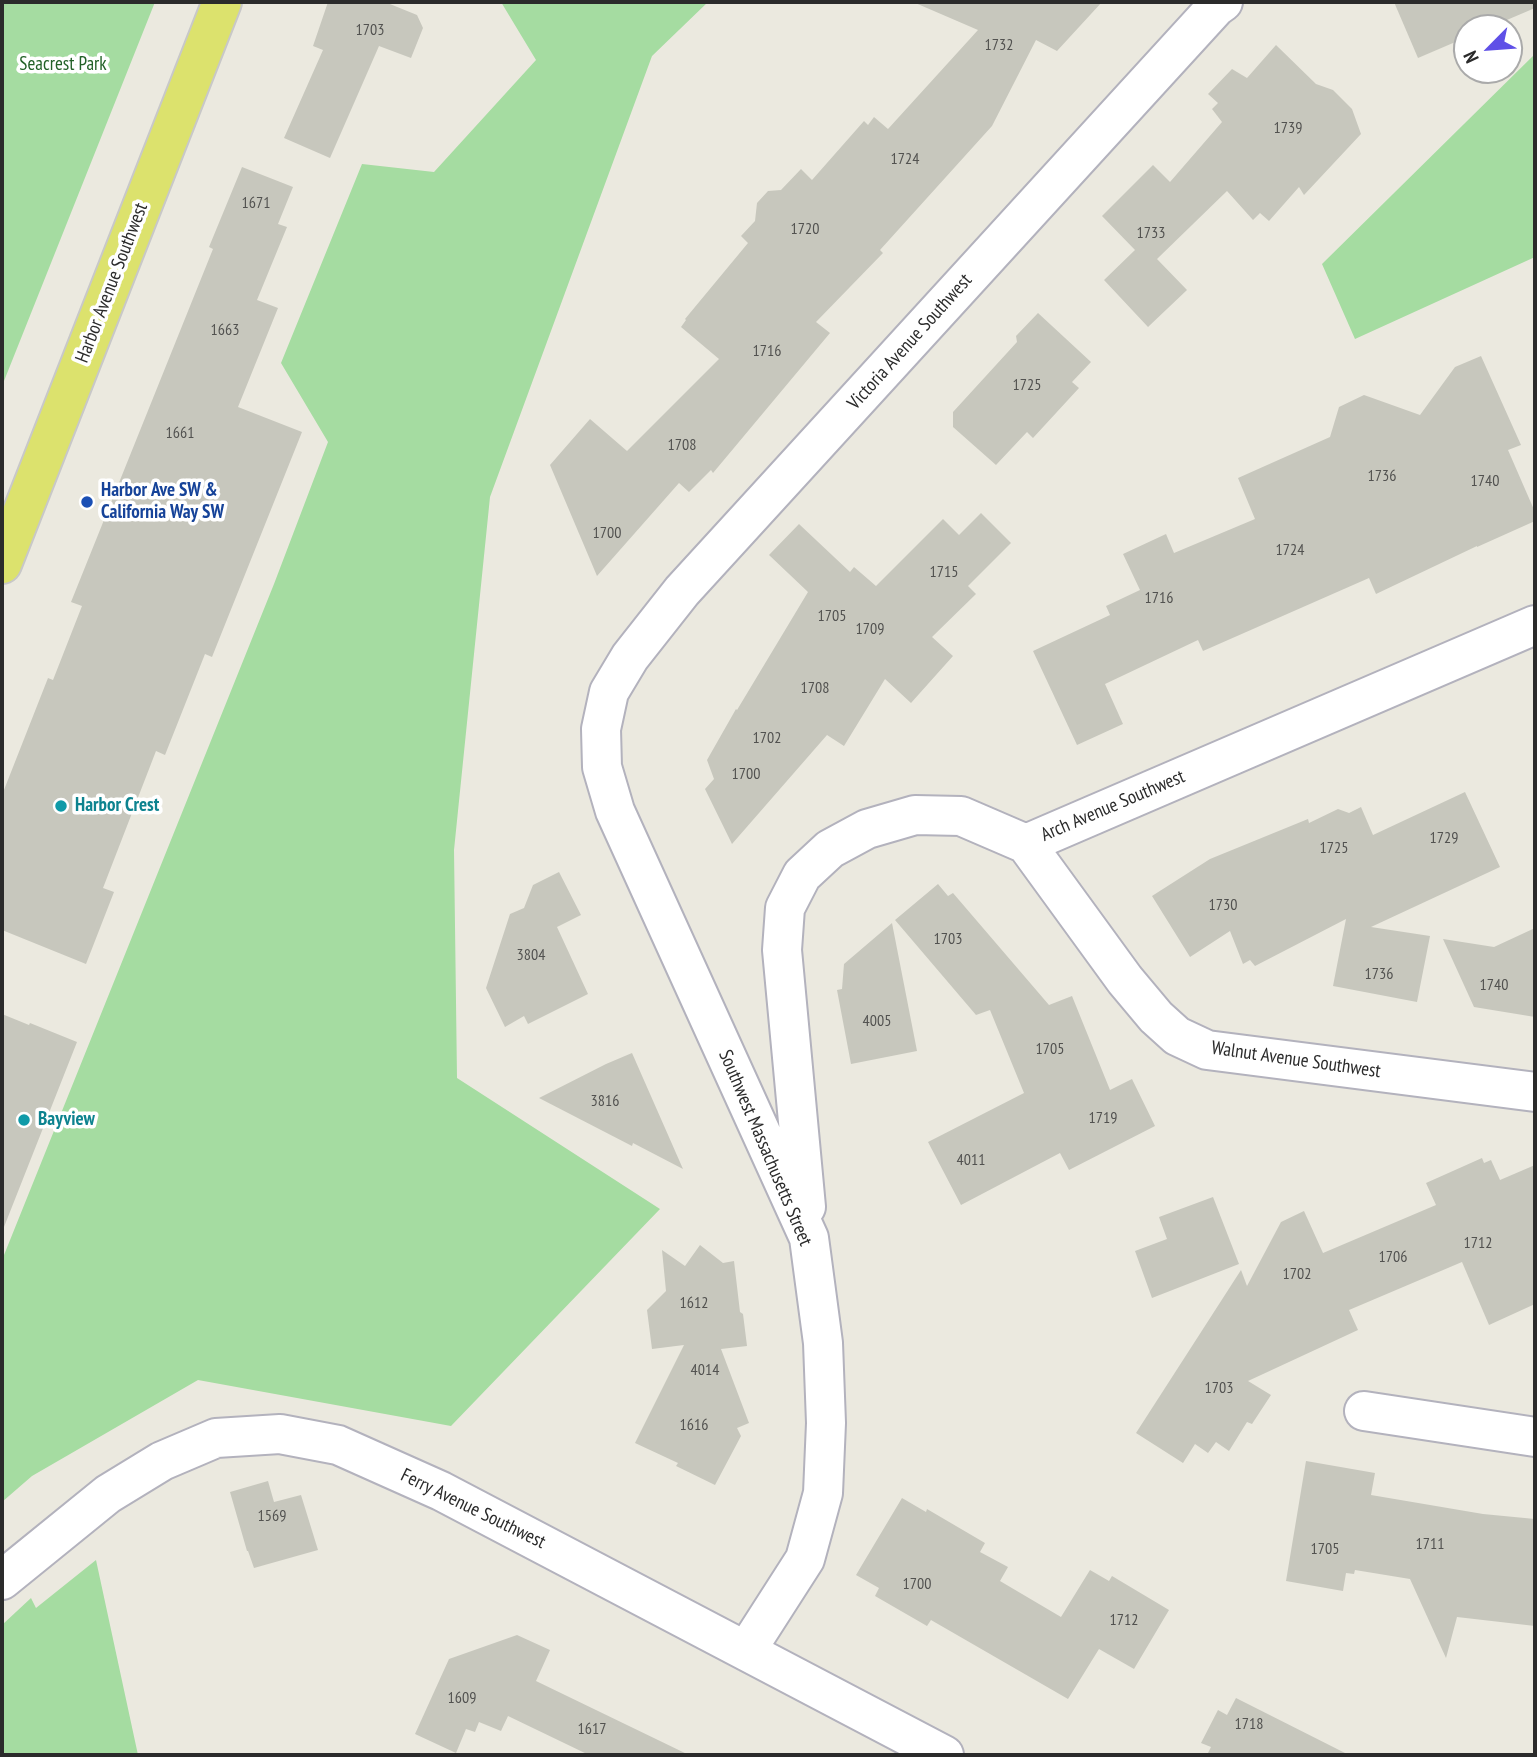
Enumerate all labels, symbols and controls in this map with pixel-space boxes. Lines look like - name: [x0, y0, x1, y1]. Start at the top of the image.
- north arrow: [1453, 14, 1523, 84]
- house number: 1703: [356, 20, 384, 40]
- house number: 1732: [985, 35, 1013, 55]
- text: N: [1458, 47, 1484, 67]
- park label: Seacrest Park: [19, 54, 107, 76]
- house number: 1739: [1274, 118, 1302, 138]
- house number: 1724: [891, 149, 919, 169]
- house number: 1671: [242, 193, 270, 213]
- street label: Harbor Avenue Southwest: [71, 200, 153, 366]
- house number: 1720: [791, 219, 819, 239]
- house number: 1733: [1137, 223, 1165, 243]
- street label: Victoria Avenue Southwest: [843, 269, 977, 415]
- house number: 1663: [211, 320, 239, 340]
- house number: 1716: [753, 341, 781, 361]
- house number: 1725: [1013, 375, 1041, 395]
- house number: 1661: [166, 423, 194, 443]
- house number: 1708: [668, 435, 696, 455]
- house number: 1736: [1368, 466, 1396, 486]
- house number: 1740: [1471, 471, 1499, 491]
- place label: Harbor Ave SW & California Way SW: [101, 480, 224, 524]
- marker: Harbor Ave SW & California Way SW: [79, 494, 95, 510]
- house number: 1700: [593, 523, 621, 543]
- house number: 1724: [1276, 540, 1304, 560]
- house number: 1715: [930, 562, 958, 582]
- house number: 1716: [1145, 588, 1173, 608]
- house number: 1705: [818, 606, 846, 626]
- house number: 1709: [856, 619, 884, 639]
- house number: 1708: [801, 678, 829, 698]
- house number: 1702: [753, 728, 781, 748]
- house number: 1700: [732, 764, 760, 784]
- street label: Arch Avenue Southwest: [1038, 765, 1188, 847]
- place label: Harbor Crest: [75, 795, 159, 817]
- marker: Harbor Crest: [53, 798, 69, 814]
- house number: 1729: [1430, 828, 1458, 848]
- house number: 1725: [1320, 838, 1348, 858]
- house number: 1730: [1209, 895, 1237, 915]
- house number: 1703: [934, 929, 962, 949]
- house number: 3804: [517, 945, 545, 965]
- house number: 1736: [1365, 964, 1393, 984]
- house number: 1740: [1480, 975, 1508, 995]
- house number: 4005: [863, 1011, 891, 1031]
- street label: Walnut Avenue Southwest: [1210, 1037, 1382, 1083]
- house number: 1705: [1036, 1039, 1064, 1059]
- street label: Southwest Massachusetts Street: [713, 1047, 817, 1249]
- house number: 3816: [591, 1091, 619, 1111]
- house number: 1719: [1089, 1108, 1117, 1128]
- place label: Bayview: [38, 1109, 95, 1131]
- marker: Bayview: [16, 1112, 32, 1128]
- house number: 4011: [957, 1150, 985, 1170]
- house number: 1712: [1464, 1233, 1492, 1253]
- house number: 1706: [1379, 1247, 1407, 1267]
- house number: 1702: [1283, 1264, 1311, 1284]
- house number: 1612: [680, 1293, 708, 1313]
- house number: 4014: [691, 1360, 719, 1380]
- house number: 1703: [1205, 1378, 1233, 1398]
- house number: 1616: [680, 1415, 708, 1435]
- street label: Ferry Avenue Southwest: [397, 1464, 549, 1554]
- house number: 1569: [258, 1506, 286, 1526]
- house number: 1711: [1416, 1534, 1444, 1554]
- house number: 1705: [1311, 1539, 1339, 1559]
- house number: 1700: [903, 1574, 931, 1594]
- house number: 1712: [1110, 1610, 1138, 1630]
- house number: 1609: [448, 1688, 476, 1708]
- house number: 1718: [1235, 1714, 1263, 1734]
- house number: 1617: [578, 1719, 606, 1739]

